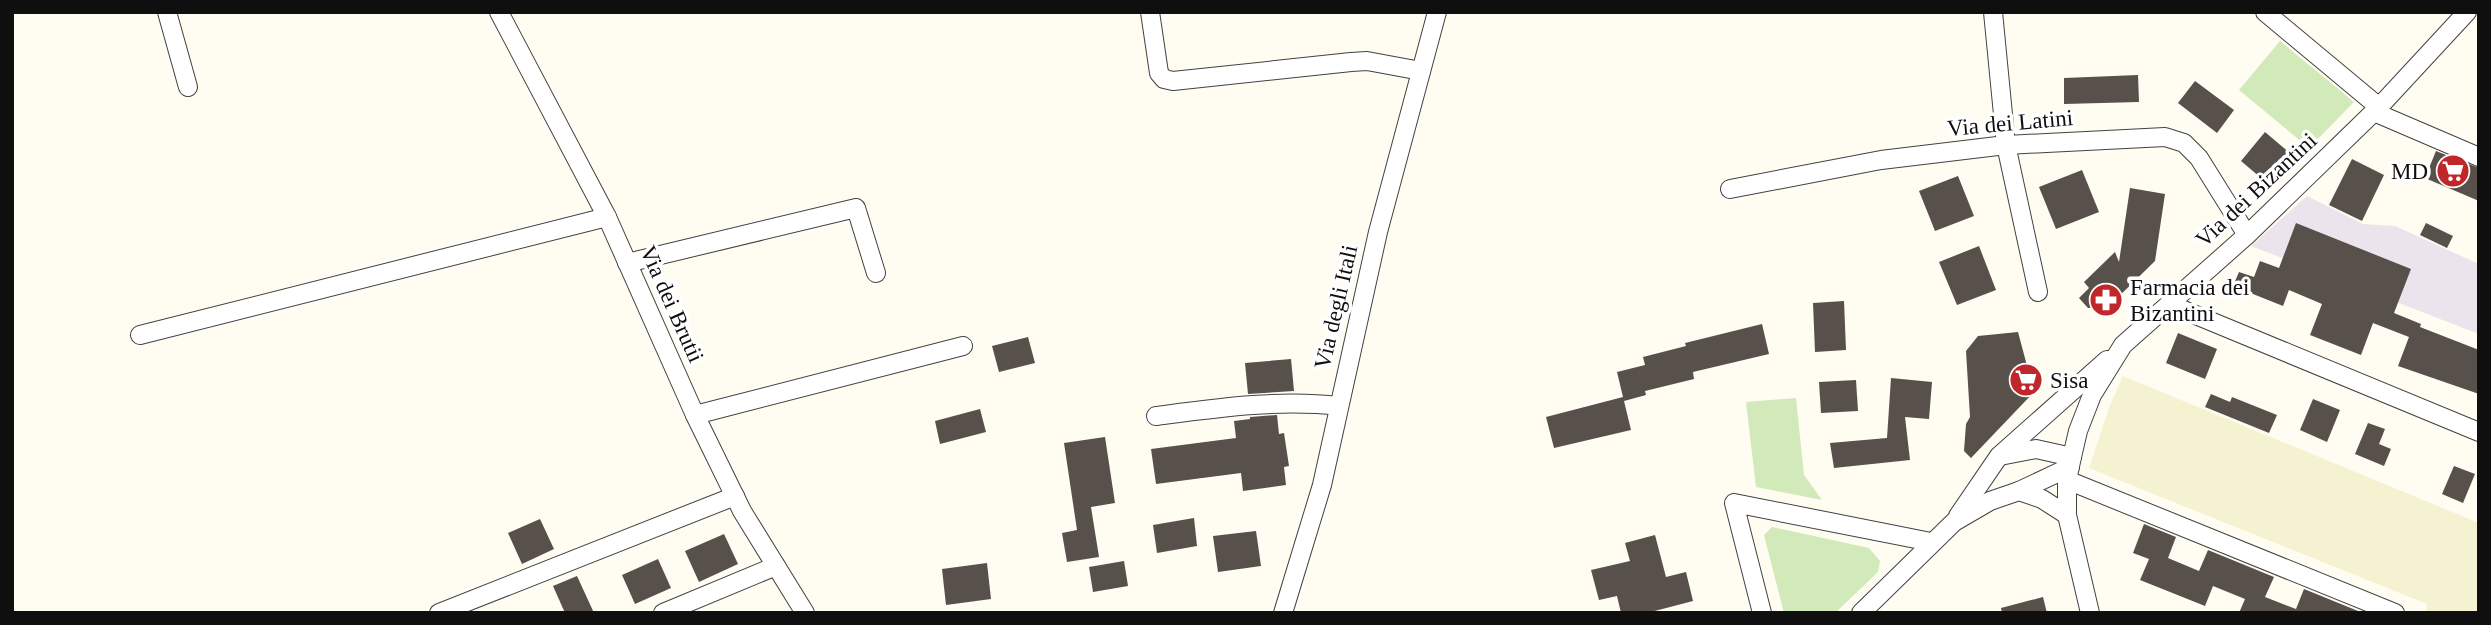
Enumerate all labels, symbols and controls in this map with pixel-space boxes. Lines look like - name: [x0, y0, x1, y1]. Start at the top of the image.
- street label: Via dei Latini: [1946, 105, 2074, 141]
- street label: Via dei Bizantini: [2191, 128, 2321, 252]
- supermarket icon: MD: [2434, 152, 2472, 190]
- place label: MD: [2391, 159, 2428, 184]
- street label: Via dei Brutii: [635, 242, 709, 366]
- street label: Via degli Itali: [1310, 243, 1362, 371]
- place label: Farmacia dei Bizantini: [2130, 275, 2249, 326]
- pharmacy icon: Farmacia dei Bizantini: [2087, 281, 2125, 319]
- supermarket icon: Sisa: [2007, 361, 2045, 399]
- place label: Sisa: [2050, 368, 2088, 393]

